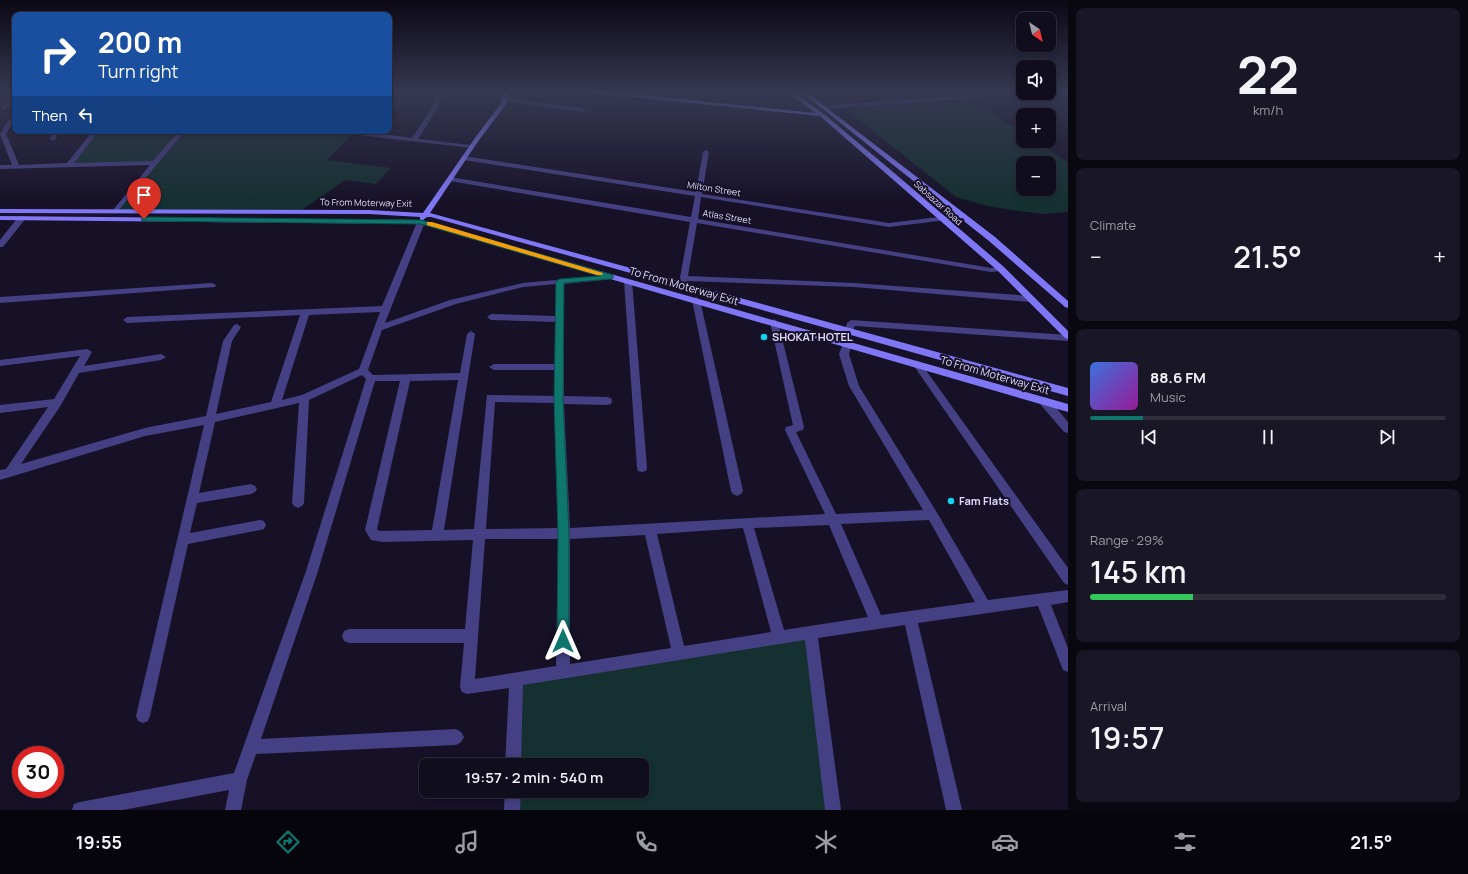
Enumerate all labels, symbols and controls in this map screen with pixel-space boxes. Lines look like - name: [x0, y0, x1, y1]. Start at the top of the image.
- north arrow: [1016, 12, 1056, 52]
- map controls: [1016, 12, 1056, 196]
- text: 200 m: [98, 23, 182, 61]
- icon: right: [32, 28, 84, 80]
- text: 22: [1237, 39, 1299, 110]
- text: Turn right: [98, 59, 179, 83]
- button: sound: [1016, 60, 1056, 100]
- text: km/h: [1253, 101, 1283, 119]
- icon: left: [75, 104, 97, 126]
- text: Then: [32, 105, 67, 126]
- button: +: [1016, 108, 1056, 148]
- button: −: [1016, 156, 1056, 196]
- street label: Sabsazar Road: [911, 177, 966, 228]
- pin: [127, 178, 161, 219]
- street label: Milton Street: [686, 178, 742, 199]
- icon: arrive: [133, 184, 155, 206]
- street label: To From Moterway Exit: [320, 195, 413, 210]
- street label: Atlas Street: [702, 206, 753, 227]
- text: Climate: [1090, 216, 1136, 234]
- text: 21.5°: [1233, 236, 1302, 277]
- text: −: [1090, 242, 1102, 272]
- text: +: [1433, 242, 1446, 272]
- street label: To From Moterway Exit: [628, 263, 741, 308]
- place label: SHOKAT HOTEL: [772, 329, 853, 344]
- marker: SHOKAT HOTEL: [759, 332, 769, 342]
- street label: To From Moterway Exit: [939, 352, 1052, 397]
- text: 88.6 FM: [1150, 367, 1206, 388]
- text: Music: [1150, 388, 1186, 406]
- icon: previous: [1138, 426, 1160, 448]
- icon: pause: [1257, 426, 1279, 448]
- icon: next: [1376, 426, 1398, 448]
- place label: Fam Flats: [959, 493, 1009, 508]
- marker: Fam Flats: [946, 496, 956, 506]
- text: Range · 29%: [1090, 531, 1164, 549]
- text: 145 km: [1090, 551, 1186, 592]
- position arrow: [542, 620, 584, 662]
- text: Arrival: [1090, 697, 1127, 715]
- text: 19:57: [1090, 717, 1164, 758]
- speed limit sign: 30: [12, 746, 64, 798]
- text: 19:57 · 2 min · 540 m: [465, 767, 603, 788]
- icon: directions: [274, 828, 302, 856]
- icon: music: [453, 828, 481, 856]
- icon: phone: [632, 828, 660, 856]
- icon: climate: [812, 828, 840, 856]
- icon: car: [991, 828, 1019, 856]
- icon: filters: [1171, 828, 1199, 856]
- text: 19:55: [76, 830, 122, 854]
- text: 21.5°: [1350, 830, 1392, 854]

